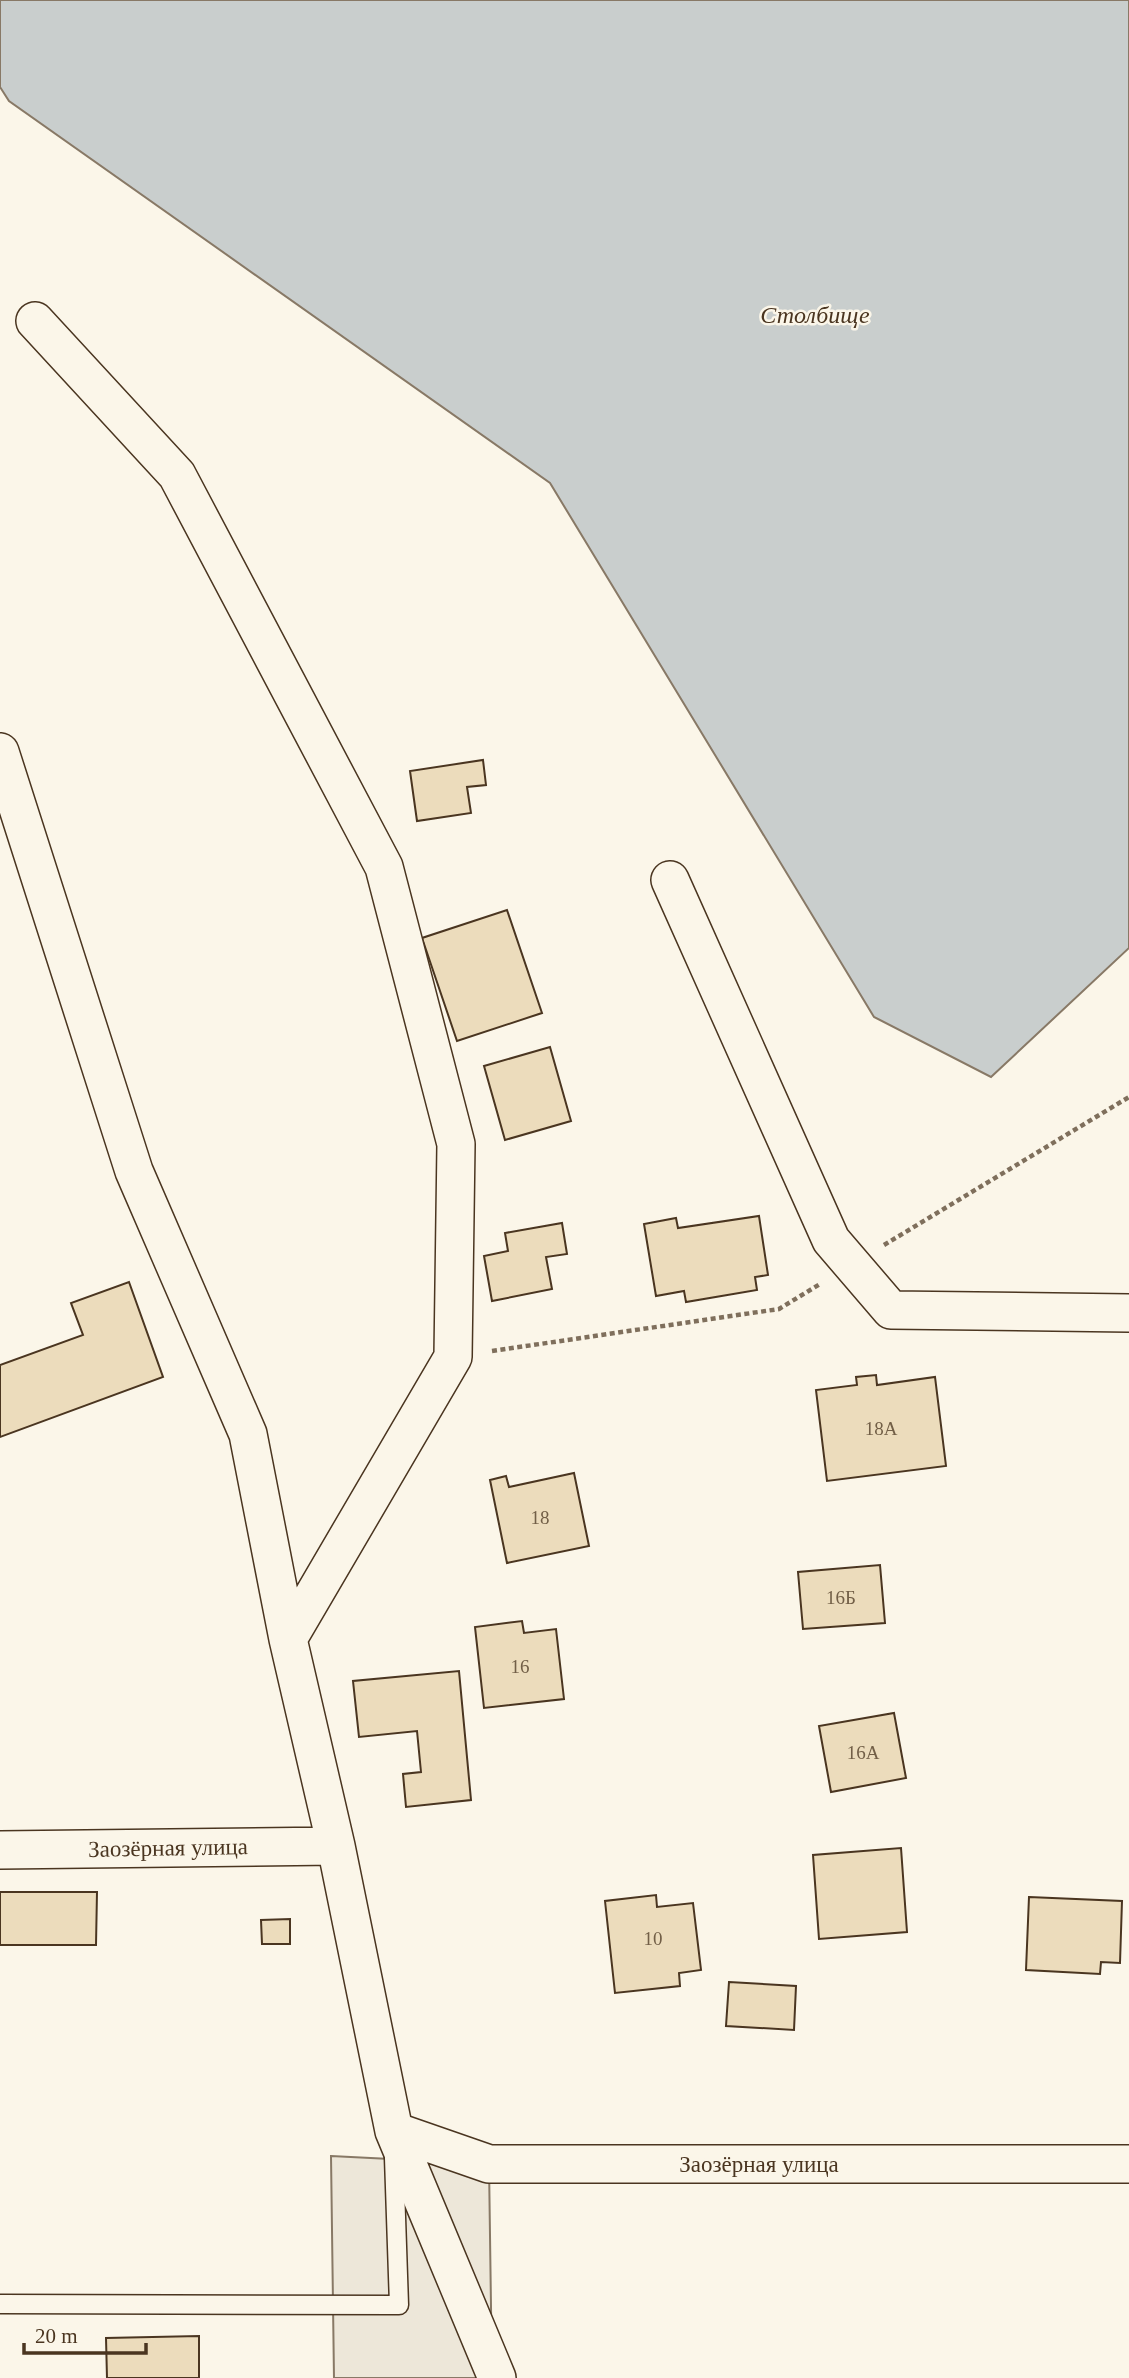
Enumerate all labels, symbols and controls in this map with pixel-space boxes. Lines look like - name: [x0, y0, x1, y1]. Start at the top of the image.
- water label: Столбище: [760, 302, 870, 328]
- house number: 18А: [865, 1418, 898, 1439]
- house number: 18: [531, 1507, 550, 1528]
- house number: 16Б: [826, 1587, 856, 1608]
- house number: 16: [511, 1656, 530, 1677]
- house number: 16А: [847, 1742, 880, 1763]
- street label: Заозёрная улица: [88, 1834, 248, 1862]
- house number: 10: [644, 1928, 663, 1949]
- street label: Заозёрная улица: [679, 2152, 839, 2177]
- scale bar: [24, 2312, 147, 2356]
- text: 20 m: [35, 2324, 78, 2348]

